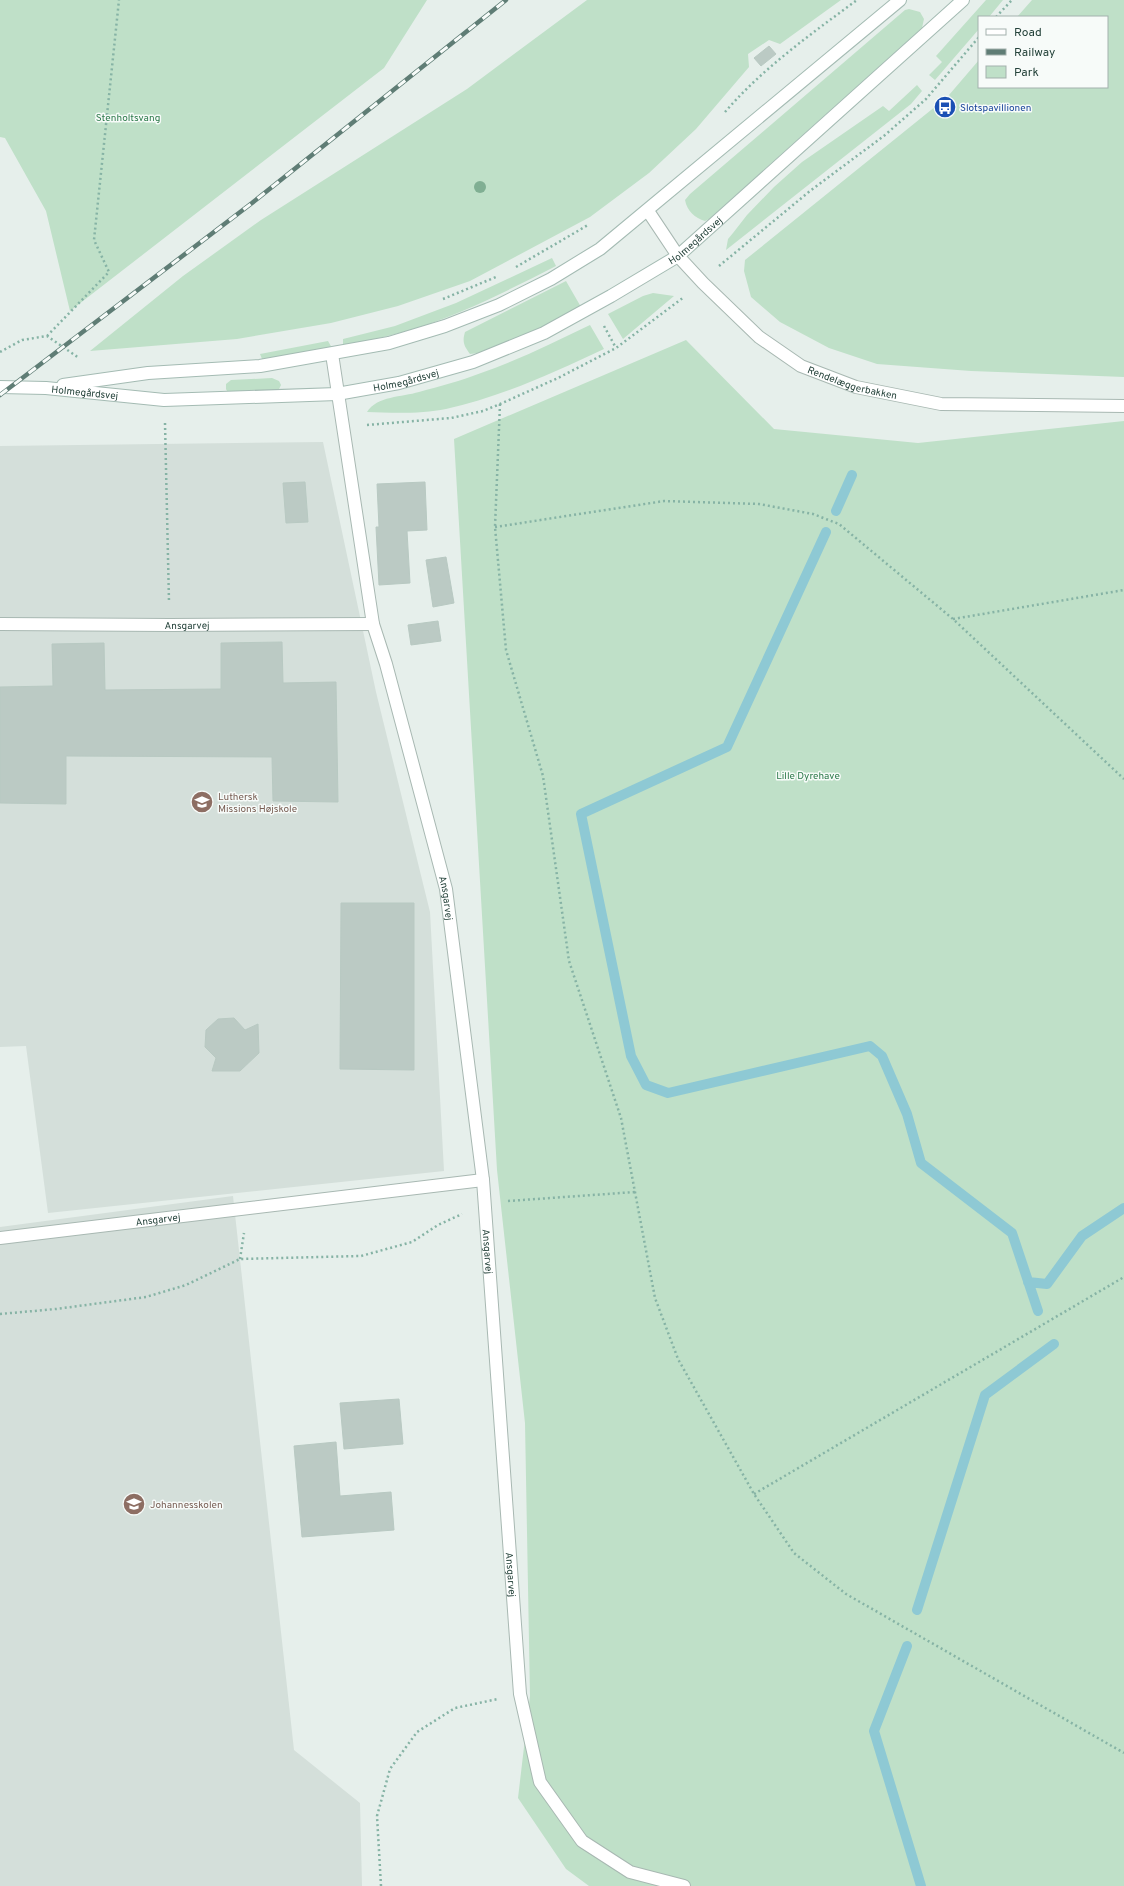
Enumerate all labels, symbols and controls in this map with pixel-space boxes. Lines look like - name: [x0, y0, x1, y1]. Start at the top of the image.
- legend: [978, 16, 1108, 88]
- text: Road: [1014, 25, 1042, 41]
- text: Railway: [1014, 45, 1055, 61]
- text: Park: [1014, 65, 1039, 81]
- bus stop icon: Slotspavillionen: [932, 94, 958, 120]
- place label: Slotspavillionen: [960, 102, 1031, 115]
- park label: Stenholtsvang: [96, 112, 160, 125]
- street label: Holmegårdsvej: [666, 214, 726, 268]
- street label: Rendelæggerbakken: [805, 364, 898, 403]
- street label: Holmegårdsvej: [372, 367, 441, 395]
- street label: Holmegårdsvej: [51, 384, 119, 403]
- street label: Ansgarvej: [164, 620, 210, 633]
- park label: Lille Dyrehave: [776, 770, 840, 783]
- school or university icon: Luthersk Missions Højskole: [189, 789, 215, 815]
- place label: Luthersk Missions Højskole: [218, 791, 297, 816]
- street label: Ansgarvej: [435, 875, 455, 921]
- street label: Ansgarvej: [135, 1211, 181, 1230]
- street label: Ansgarvej: [479, 1229, 495, 1275]
- school or university icon: Johannesskolen: [121, 1491, 147, 1517]
- place label: Johannesskolen: [150, 1499, 223, 1512]
- street label: Ansgarvej: [502, 1552, 518, 1598]

